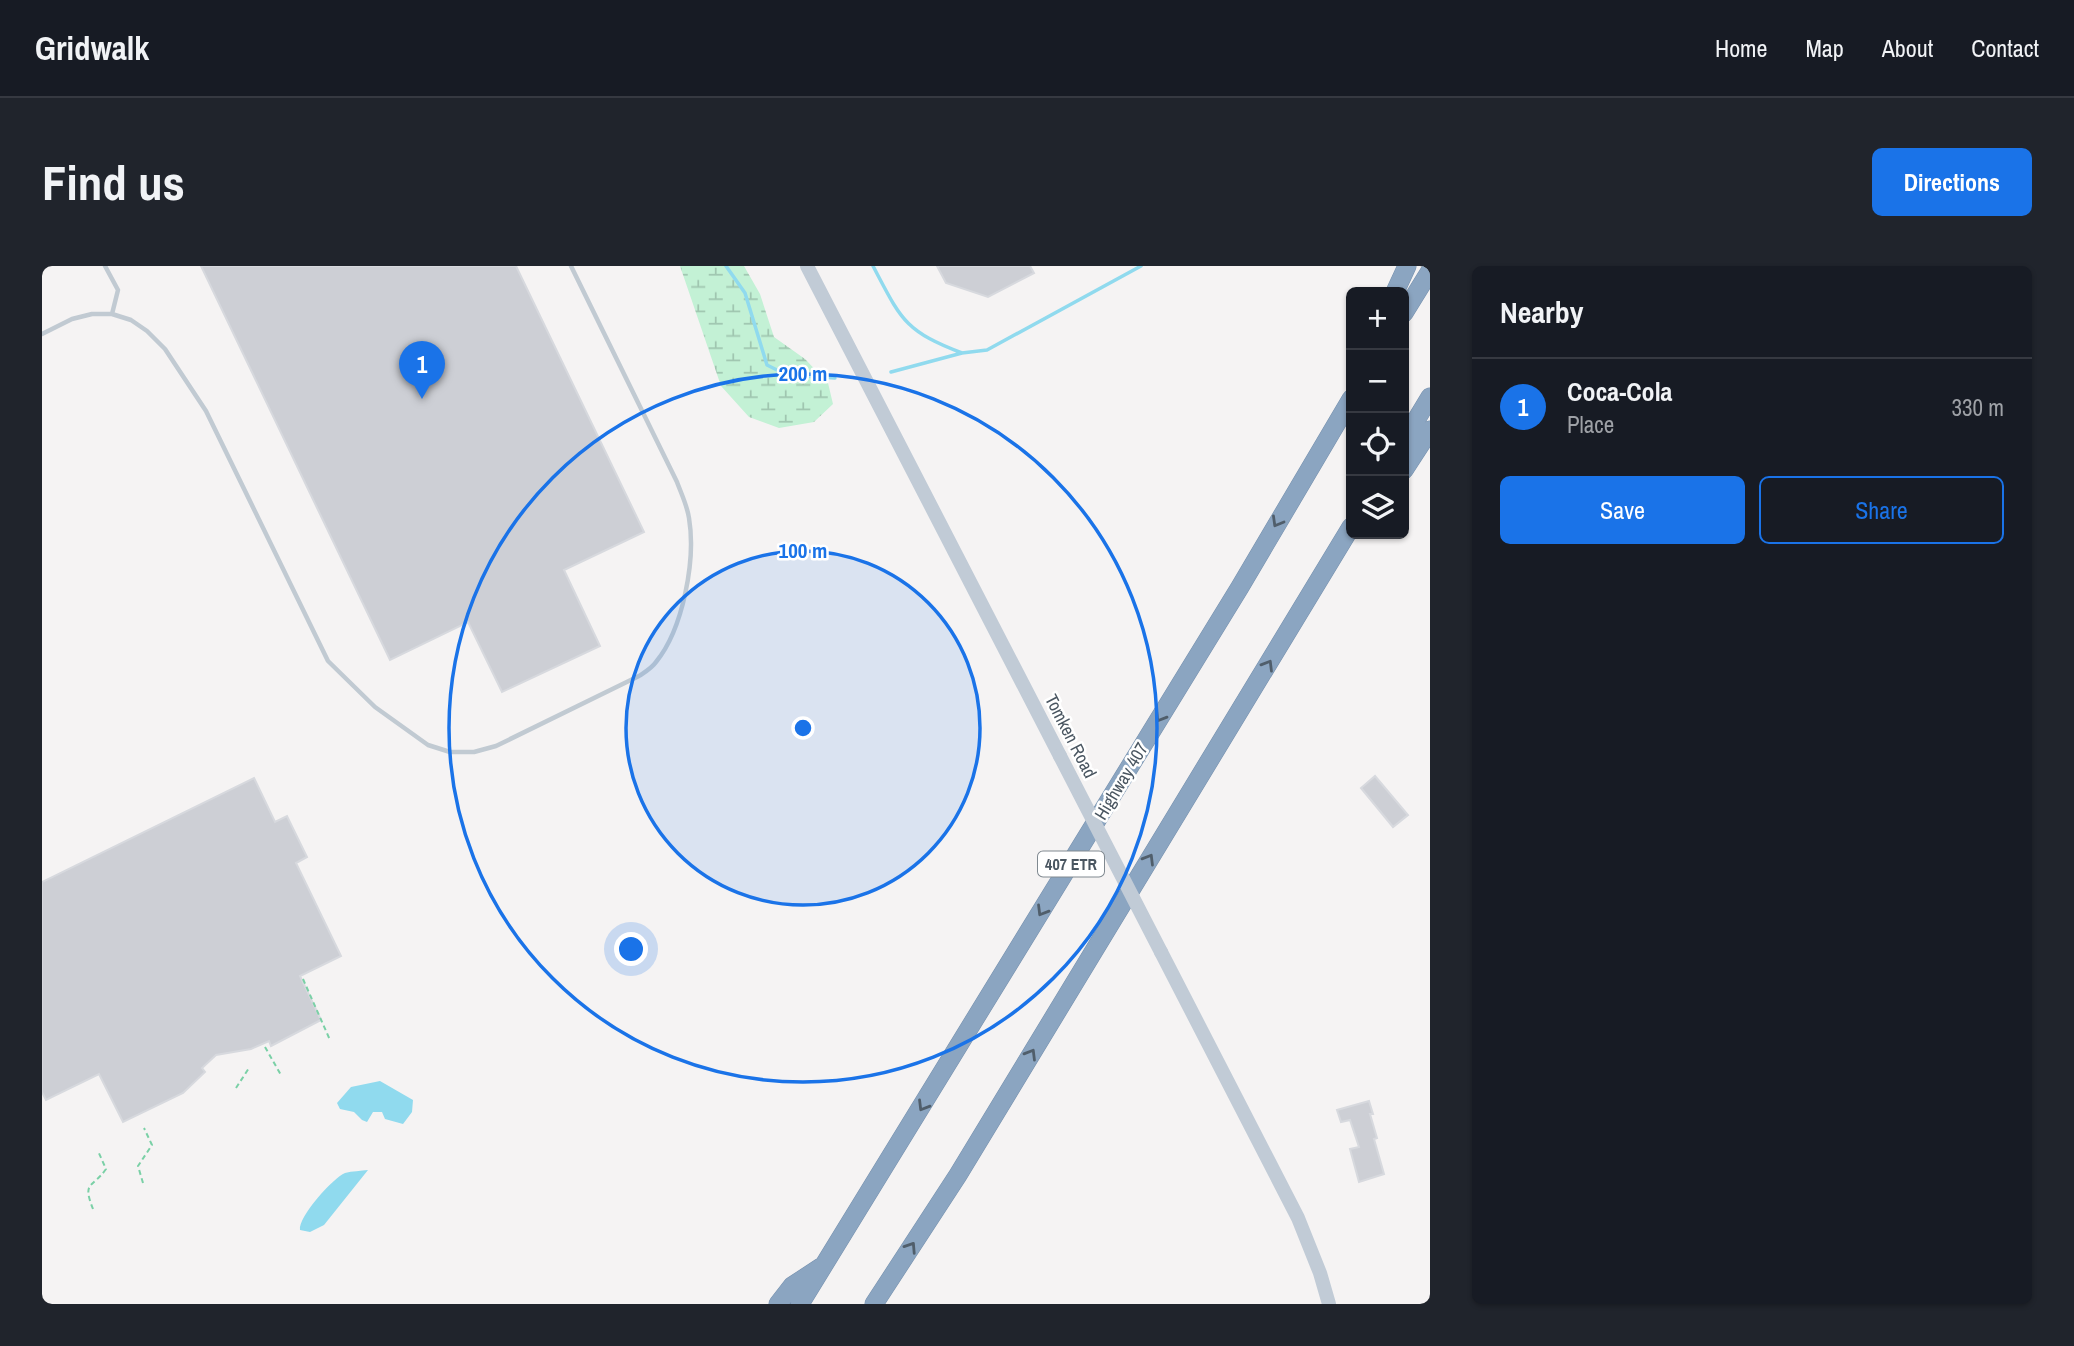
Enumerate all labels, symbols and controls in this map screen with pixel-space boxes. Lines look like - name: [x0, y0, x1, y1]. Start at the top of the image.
- text: Gridwalk: [35, 26, 149, 70]
- text: Home: [1715, 32, 1767, 64]
- text: Map: [1805, 32, 1844, 64]
- text: About: [1882, 32, 1933, 64]
- text: Contact: [1971, 32, 2039, 64]
- button: Directions: [1872, 148, 2032, 216]
- text: Find us: [42, 149, 185, 215]
- map controls: [1346, 287, 1409, 539]
- button: +: [1346, 287, 1409, 350]
- text: Nearby: [1500, 292, 1583, 332]
- pin: 1: [399, 341, 445, 399]
- button: −: [1346, 350, 1409, 413]
- text: 200 m: [779, 359, 827, 388]
- text: Coca-Cola: [1567, 374, 1672, 409]
- text: 1: [1518, 392, 1528, 423]
- text: 330 m: [1952, 392, 2004, 423]
- text: Place: [1567, 409, 1614, 440]
- button: locate: [1346, 413, 1409, 476]
- button: layers: [1346, 476, 1409, 539]
- button: Save: [1500, 476, 1745, 544]
- button: Share: [1759, 476, 2004, 544]
- one-way arrow: [1272, 515, 1285, 528]
- text: 100 m: [779, 536, 827, 565]
- one-way arrow: [1259, 659, 1272, 672]
- street label: Tomken Road: [1039, 690, 1103, 782]
- one-way arrow: [1156, 710, 1169, 723]
- centre of rings: [791, 716, 815, 740]
- street label: Highway 407: [1088, 738, 1154, 824]
- road number: 407 ETR: [1038, 852, 1104, 876]
- one-way arrow: [1141, 854, 1154, 867]
- one-way arrow: [1037, 904, 1050, 917]
- your location: [614, 932, 648, 966]
- one-way arrow: [1023, 1048, 1036, 1061]
- one-way arrow: [919, 1098, 932, 1111]
- one-way arrow: [903, 1242, 915, 1255]

